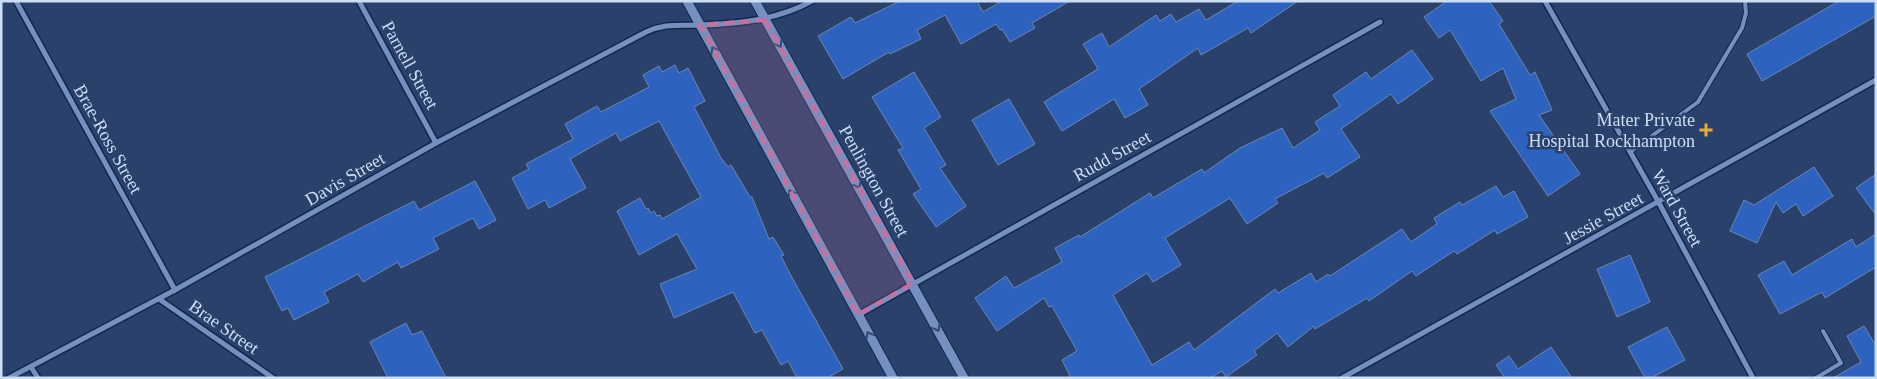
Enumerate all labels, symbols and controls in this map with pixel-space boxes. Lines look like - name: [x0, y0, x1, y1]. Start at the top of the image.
- street label: Parnell Street: [378, 18, 442, 112]
- one-way arrow: [772, 38, 782, 47]
- one-way arrow: [710, 46, 720, 55]
- street label: Brae-Ross Street: [70, 81, 146, 197]
- place label: Mater Private Hospital Rockhampton: [1529, 110, 1695, 151]
- street label: Penlington Street: [835, 122, 913, 240]
- marker: Mater Private Hospital Rockhampton: [1699, 123, 1713, 137]
- street label: Rudd Street: [1070, 127, 1154, 185]
- street label: Davis Street: [302, 148, 388, 210]
- street label: Ward Street: [1648, 166, 1706, 250]
- one-way arrow: [852, 180, 862, 189]
- street label: Jessie Street: [1559, 188, 1647, 248]
- one-way arrow: [787, 189, 797, 198]
- street label: Brae Street: [185, 296, 263, 358]
- one-way arrow: [931, 322, 941, 331]
- one-way arrow: [865, 332, 875, 341]

